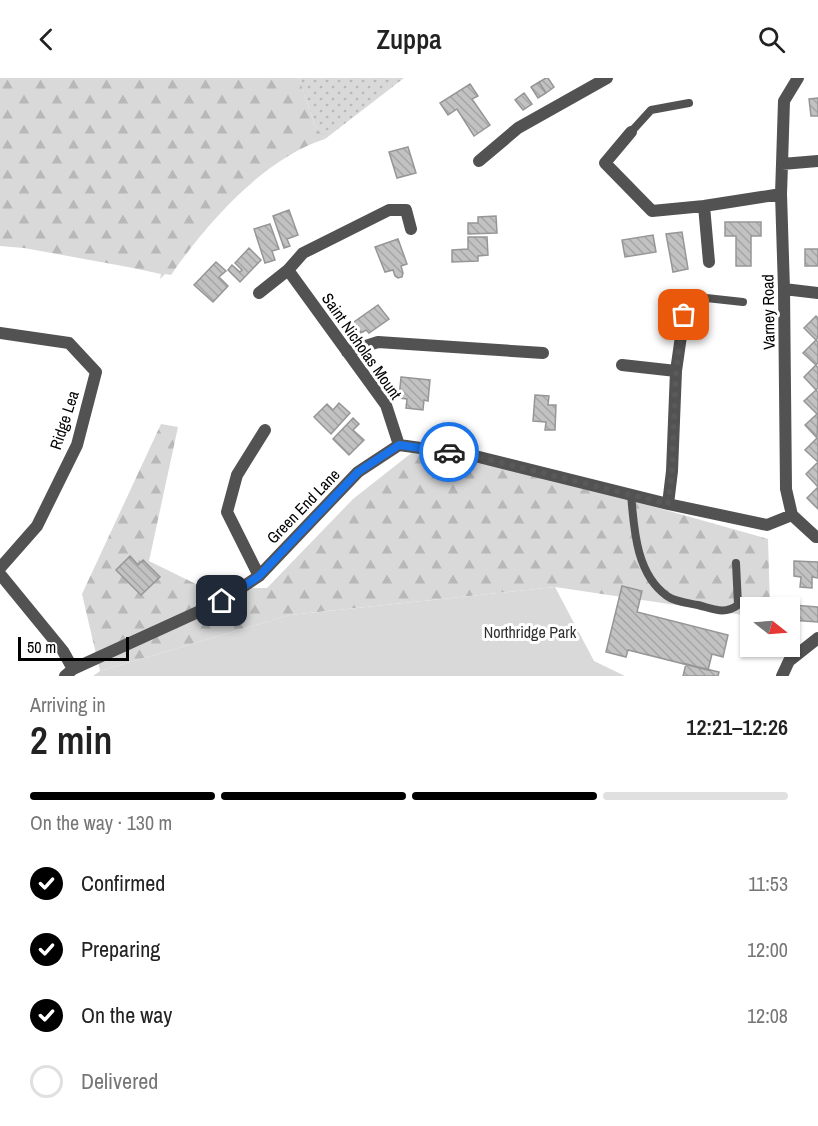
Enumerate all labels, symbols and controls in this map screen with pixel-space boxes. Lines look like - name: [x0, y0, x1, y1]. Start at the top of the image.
- text: Zuppa: [376, 21, 442, 57]
- icon: back: [30, 23, 63, 56]
- icon: search: [755, 23, 788, 56]
- street label: Varney Road: [756, 274, 780, 350]
- street label: Saint Nicholas Mount: [317, 288, 407, 404]
- pin: [658, 289, 709, 340]
- icon: bag: [667, 298, 700, 331]
- street label: Ridge Lea: [44, 387, 84, 452]
- courier: [419, 422, 479, 482]
- icon: car: [433, 436, 466, 469]
- street label: Green End Lane: [262, 464, 344, 548]
- pin: [196, 575, 247, 626]
- icon: home: [205, 584, 238, 617]
- north arrow: [740, 597, 800, 657]
- map controls: [740, 597, 800, 657]
- park label: Northridge Park: [484, 621, 577, 643]
- scale bar: [18, 634, 129, 662]
- text: 50 m: [27, 636, 56, 658]
- text: Arriving in: [30, 691, 106, 718]
- text: 12:21–12:26: [686, 712, 788, 742]
- text: 2 min: [30, 714, 112, 766]
- text: On the way · 130 m: [30, 809, 172, 836]
- icon: check: [30, 867, 63, 900]
- text: Confirmed: [81, 868, 165, 898]
- text: 11:53: [748, 870, 788, 897]
- icon: check: [30, 933, 63, 966]
- text: Preparing: [81, 934, 160, 964]
- text: 12:00: [747, 936, 788, 963]
- icon: check: [30, 999, 63, 1032]
- text: On the way: [81, 1000, 172, 1030]
- text: 12:08: [747, 1002, 788, 1029]
- text: Delivered: [81, 1066, 158, 1096]

